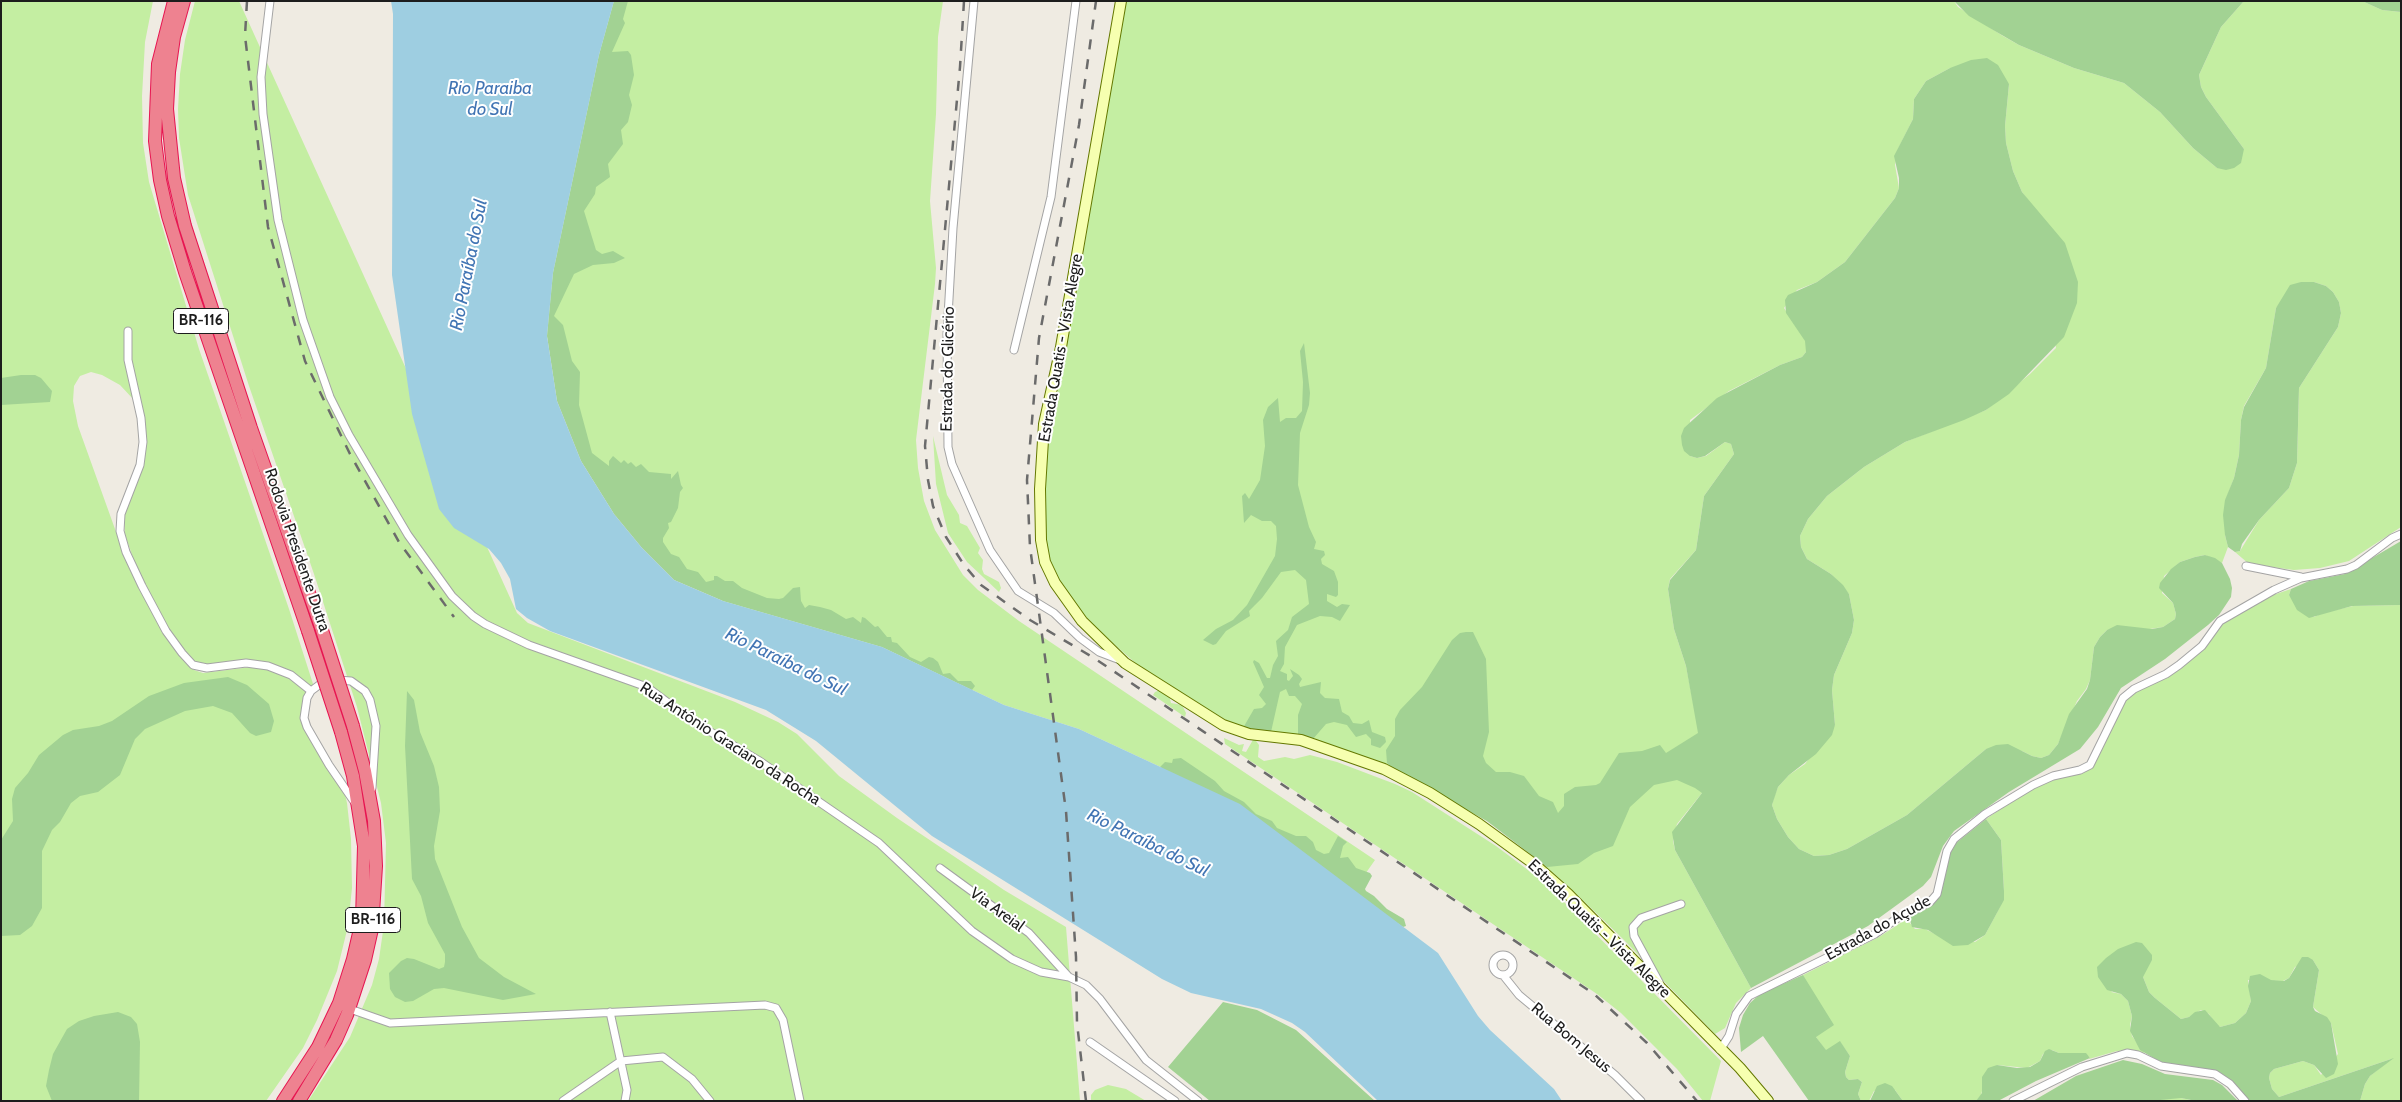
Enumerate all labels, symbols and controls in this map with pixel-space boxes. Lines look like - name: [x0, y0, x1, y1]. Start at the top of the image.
- water label: Rio Paraiba do Sul: [448, 78, 532, 120]
- water label: Rio Paraíba do Sul: [446, 198, 492, 332]
- street label: Estrada Quatis - Vista Alegre: [1035, 252, 1087, 444]
- street label: Estrada do Glicério: [937, 306, 959, 432]
- road number: BR-116: [174, 308, 228, 334]
- street label: Rodovia Presidente Dutra: [260, 466, 334, 634]
- water label: Rio Paraíba do Sul: [722, 623, 850, 701]
- street label: Rua Antônio Graciano da Rocha: [636, 678, 824, 810]
- water label: Rio Paraíba do Sul: [1084, 804, 1212, 882]
- street label: Estrada Quatis - Vista Alegre: [1524, 856, 1674, 1002]
- street label: Via Areial: [966, 884, 1028, 936]
- street label: Estrada do Açude: [1822, 891, 1934, 965]
- road number: BR-116: [346, 908, 400, 932]
- street label: Rua Bom Jesus: [1527, 999, 1615, 1077]

